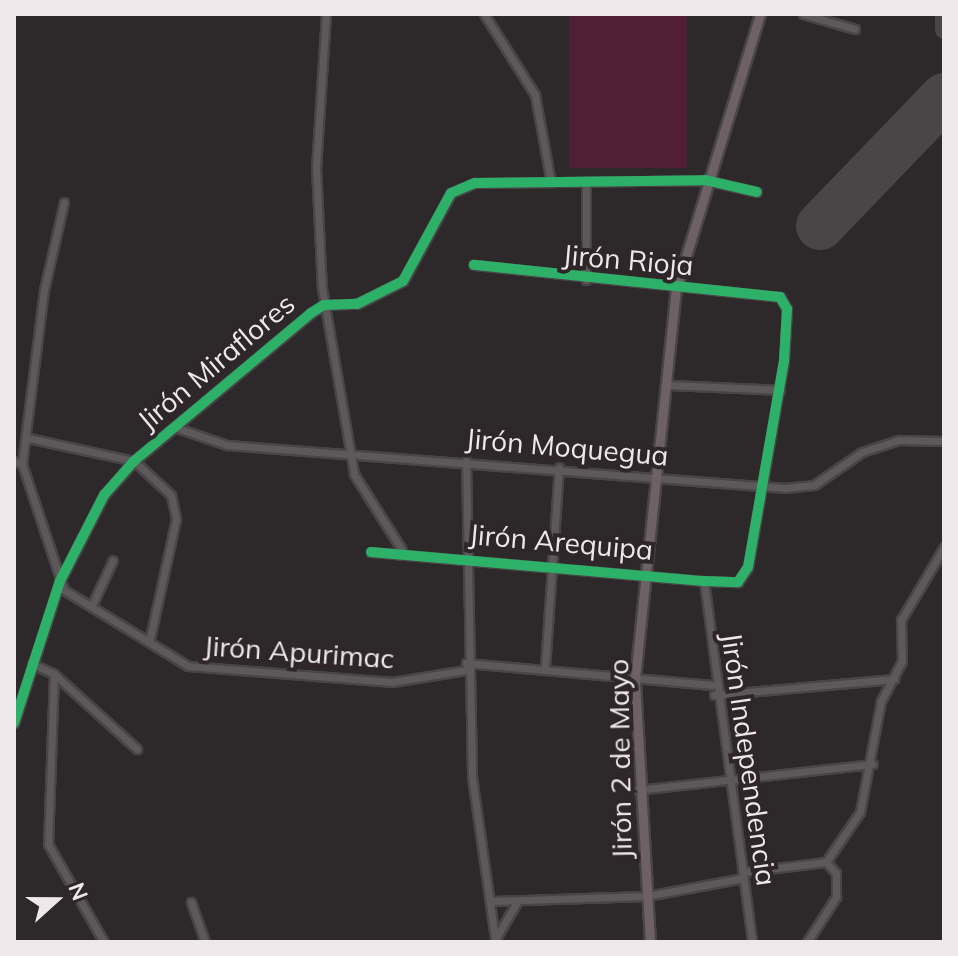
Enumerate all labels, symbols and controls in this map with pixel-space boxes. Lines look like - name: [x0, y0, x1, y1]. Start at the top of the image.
- street label: Jirón Rioja: [561, 238, 695, 282]
- street label: Jirón Miraflores: [131, 287, 301, 437]
- street label: Jirón Moquegua: [464, 421, 670, 473]
- street label: Jirón Arequipa: [468, 517, 654, 567]
- street label: Jirón Apurimac: [202, 629, 396, 675]
- street label: Jirón Independencia: [715, 630, 783, 888]
- street label: Jirón 2 de Mayo: [601, 659, 639, 859]
- north arrow: [16, 860, 96, 940]
- text: N: [62, 879, 94, 904]

